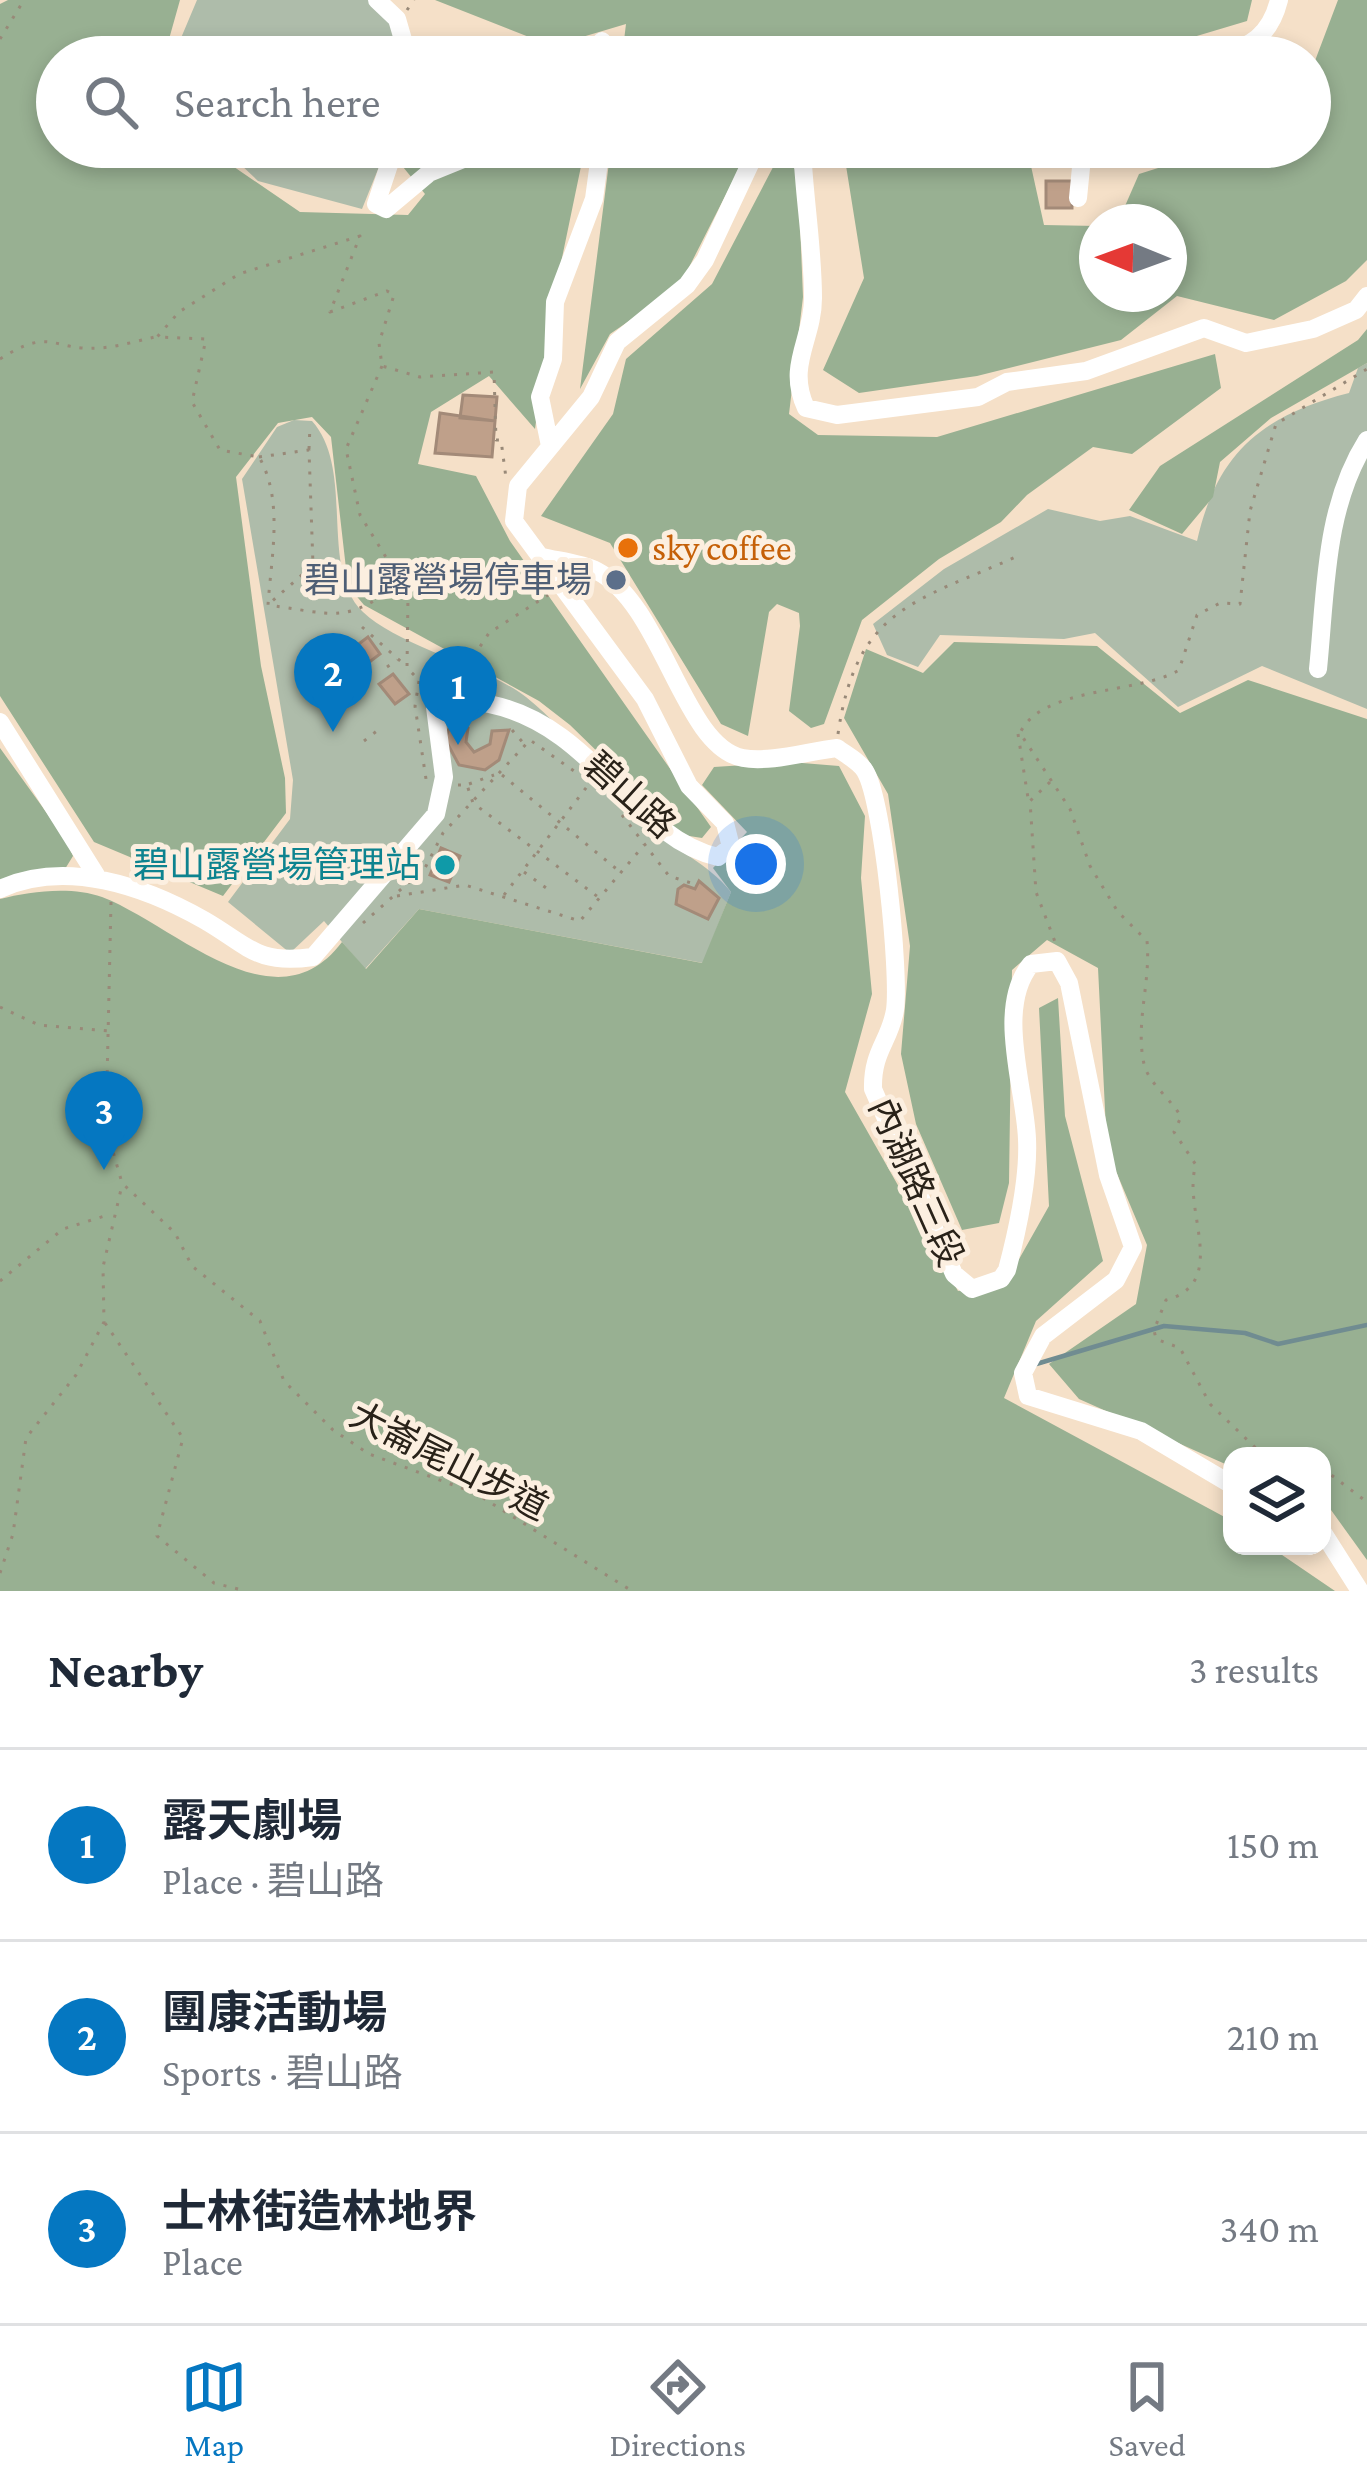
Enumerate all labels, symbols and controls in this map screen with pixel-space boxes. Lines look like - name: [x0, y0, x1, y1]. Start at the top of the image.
- search box: [36, 36, 1331, 168]
- icon: search: [78, 69, 144, 135]
- text: Search here: [174, 77, 381, 127]
- north arrow: [1079, 204, 1187, 312]
- place label: sky coffee: [652, 528, 792, 568]
- marker: sky coffee: [615, 535, 641, 561]
- place label: 碧山露營場停車場: [304, 560, 592, 600]
- marker: 碧山露營場停車場: [603, 567, 629, 593]
- pin: 2: [294, 633, 372, 732]
- pin: 1: [419, 646, 497, 745]
- street label: 碧山路: [576, 744, 684, 846]
- your location: [726, 834, 786, 894]
- place label: 碧山露營場管理站: [133, 845, 421, 885]
- marker: 碧山露營場管理站: [432, 852, 458, 878]
- pin: 3: [65, 1071, 143, 1170]
- street label: 內湖路三段: [861, 1092, 971, 1272]
- street label: 大崙尾山步道: [344, 1394, 554, 1528]
- map controls: [1223, 1447, 1331, 1555]
- button: layers: [1223, 1447, 1331, 1555]
- text: Nearby: [48, 1641, 203, 1698]
- text: 3 results: [1189, 1648, 1319, 1691]
- text: 露天劇場: [162, 1796, 342, 1846]
- text: 1: [80, 1823, 94, 1866]
- text: 150 m: [1227, 1823, 1319, 1866]
- text: Place · 碧山路: [162, 1859, 384, 1902]
- text: 團康活動場: [162, 1988, 387, 2038]
- text: 2: [77, 2015, 97, 2058]
- text: 210 m: [1227, 2015, 1319, 2058]
- text: Sports · 碧山路: [162, 2051, 403, 2094]
- text: 士林街造林地界: [162, 2187, 477, 2237]
- text: 3: [77, 2207, 97, 2250]
- text: 340 m: [1220, 2207, 1319, 2250]
- text: Place: [162, 2240, 243, 2283]
- tab: Map: [181, 2354, 247, 2463]
- tab: Directions: [610, 2354, 746, 2463]
- tab: Saved: [1108, 2354, 1186, 2463]

